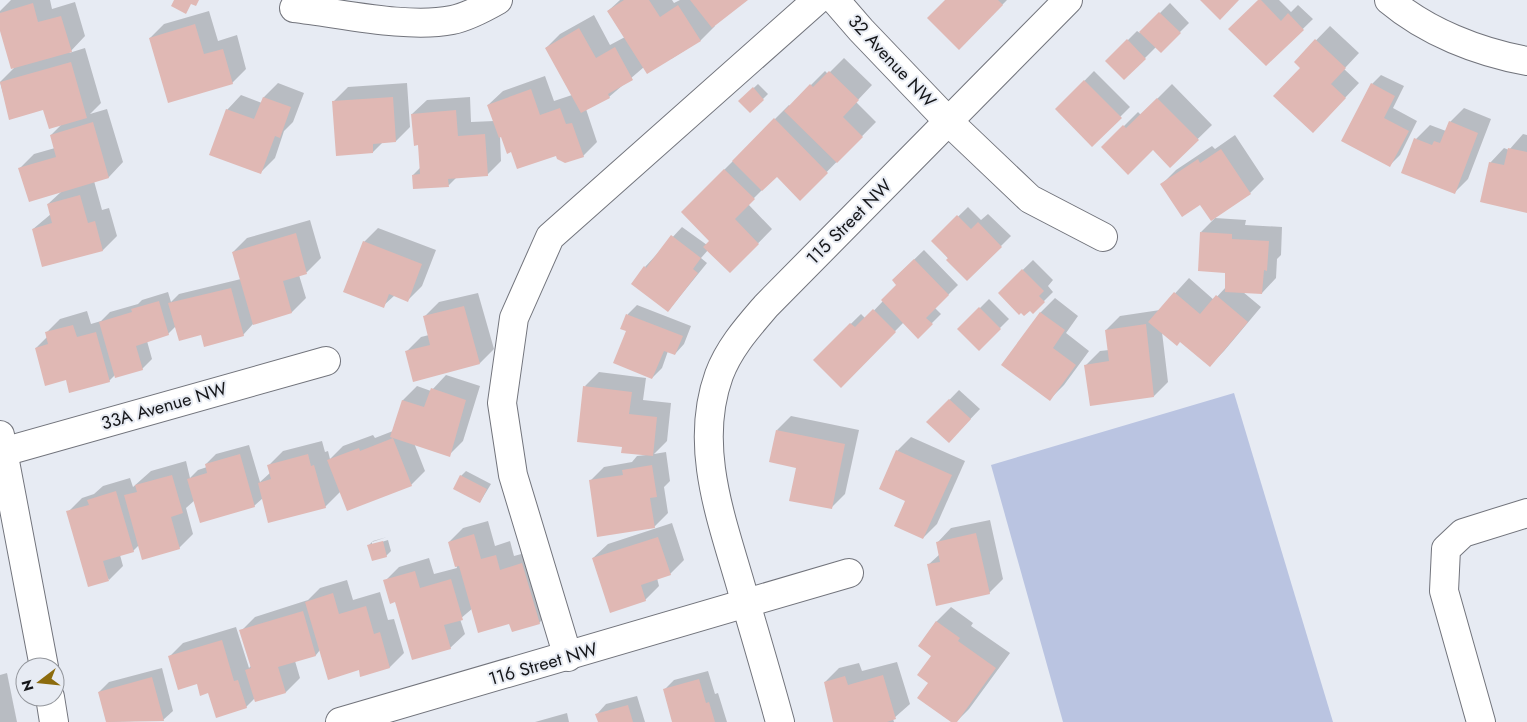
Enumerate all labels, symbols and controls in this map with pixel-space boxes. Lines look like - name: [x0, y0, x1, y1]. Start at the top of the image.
- street label: 32 Avenue NW: [842, 9, 942, 113]
- street label: 115 Street NW: [800, 173, 898, 271]
- street label: 33A Avenue NW: [98, 376, 230, 436]
- street label: 116 Street NW: [486, 636, 601, 692]
- north arrow: [15, 657, 65, 707]
- text: N: [16, 677, 39, 694]

